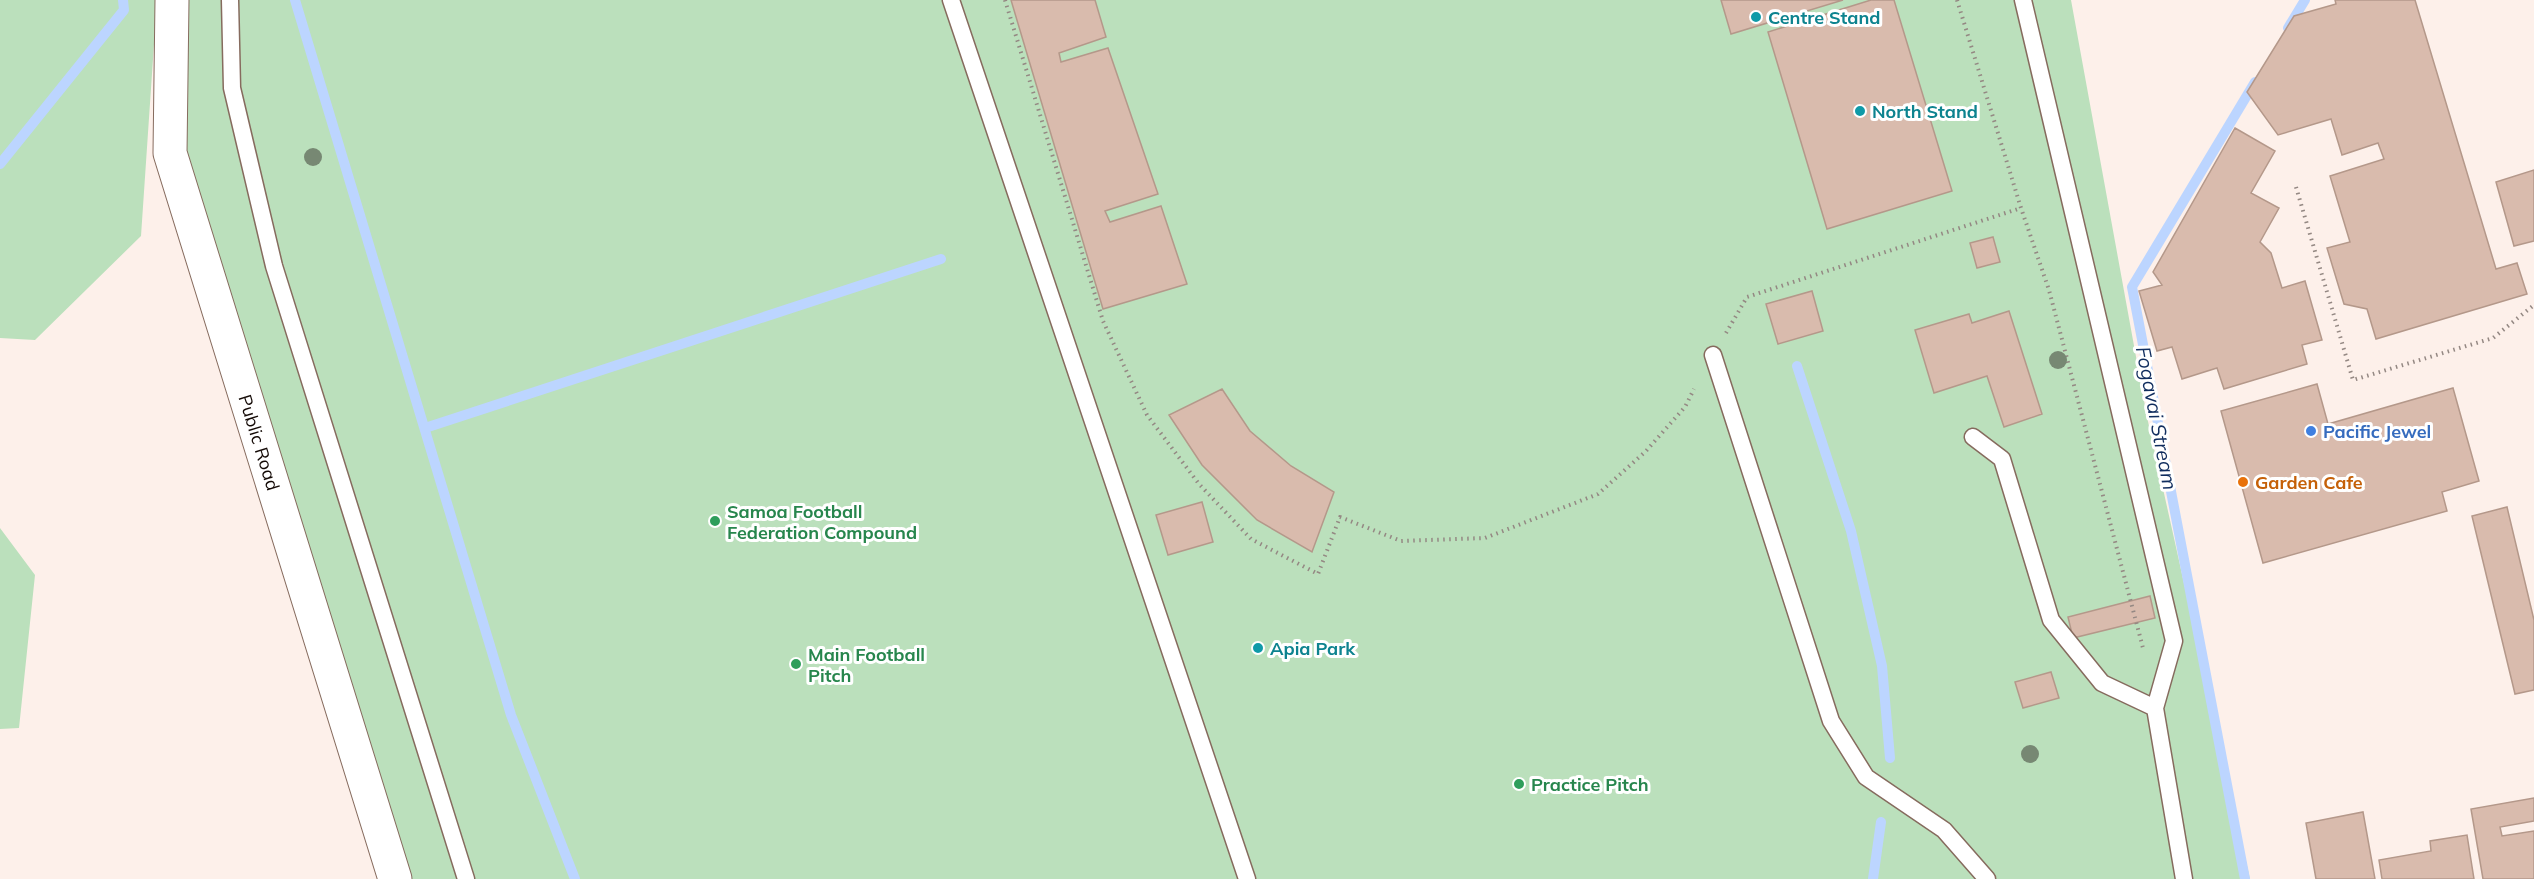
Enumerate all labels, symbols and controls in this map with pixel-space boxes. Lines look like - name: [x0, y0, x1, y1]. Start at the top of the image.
- place label: Centre Stand: [1768, 6, 1880, 29]
- marker: Centre Stand: [1749, 10, 1763, 24]
- place label: North Stand: [1872, 100, 1978, 123]
- marker: North Stand: [1853, 104, 1867, 118]
- water label: Fogavai Stream: [2131, 344, 2183, 492]
- street label: Public Road: [234, 392, 285, 493]
- place label: Pacific Jewel: [2323, 420, 2431, 443]
- marker: Pacific Jewel: [2304, 424, 2318, 438]
- place label: Garden Cafe: [2255, 471, 2363, 494]
- marker: Garden Cafe: [2236, 475, 2250, 489]
- place label: Samoa Football Federation Compound: [727, 500, 917, 544]
- marker: Samoa Football Federation Compound: [708, 514, 722, 528]
- place label: Apia Park: [1270, 637, 1356, 660]
- marker: Apia Park: [1251, 641, 1265, 655]
- place label: Main Football Pitch: [808, 643, 925, 687]
- marker: Main Football Pitch: [789, 657, 803, 671]
- place label: Practice Pitch: [1531, 773, 1649, 796]
- marker: Practice Pitch: [1512, 777, 1526, 791]

